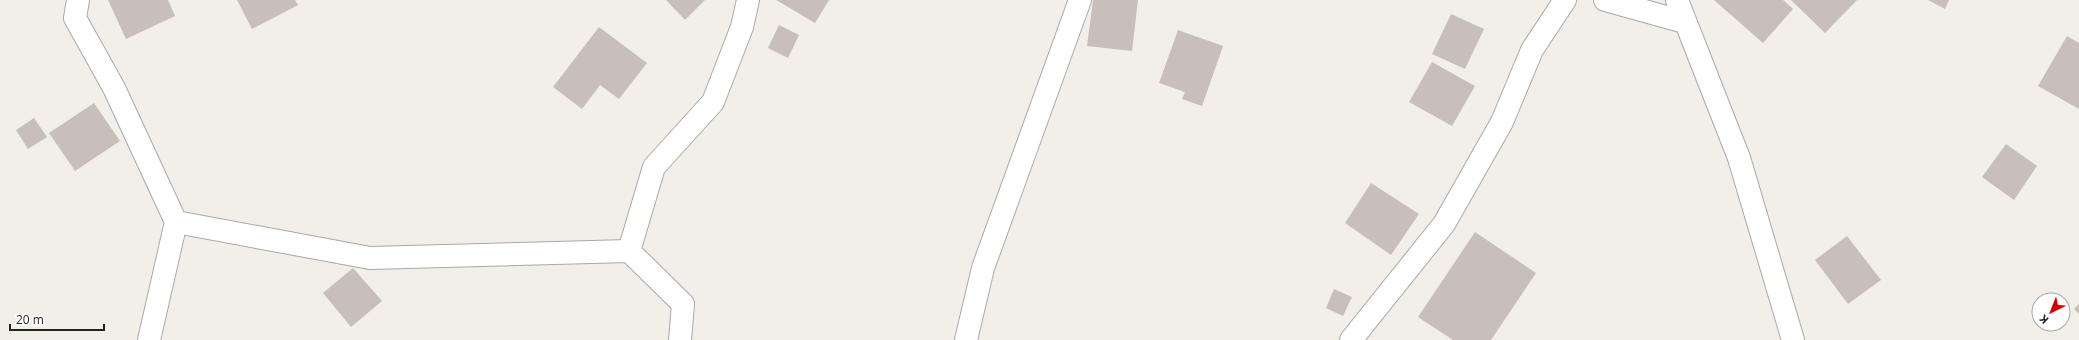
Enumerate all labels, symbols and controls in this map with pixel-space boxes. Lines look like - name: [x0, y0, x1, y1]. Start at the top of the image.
- north arrow: [2031, 292, 2071, 332]
- scale bar: [10, 306, 104, 332]
- text: 20 m: [16, 311, 44, 328]
- text: K: [2036, 311, 2052, 328]

